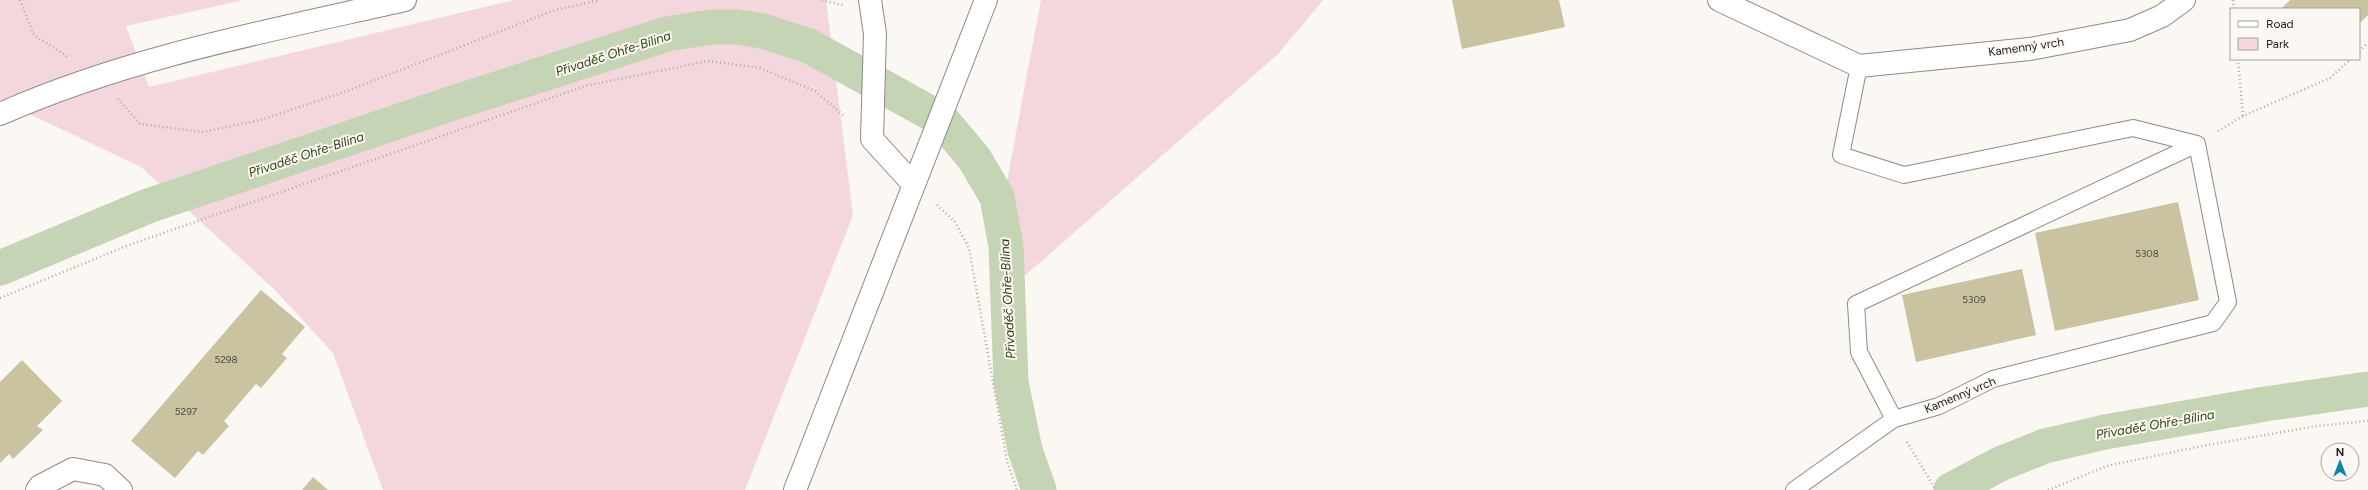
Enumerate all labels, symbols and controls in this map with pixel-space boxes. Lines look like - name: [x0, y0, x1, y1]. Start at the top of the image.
- legend: [2230, 8, 2360, 60]
- text: Road: [2266, 17, 2294, 31]
- water label: Přivaděč Ohře-Bílina: [554, 28, 673, 79]
- street label: Kamenný vrch: [1987, 35, 2065, 59]
- text: Park: [2266, 37, 2289, 51]
- water label: Přivaděč Ohře-Bílina: [247, 129, 366, 180]
- water label: Přivaděč Ohře-Bílina: [997, 238, 1018, 359]
- house number: 5308: [2135, 247, 2159, 260]
- house number: 5309: [1962, 293, 1986, 306]
- house number: 5298: [214, 353, 238, 366]
- street label: Kamenný vrch: [1922, 374, 1998, 416]
- house number: 5297: [175, 405, 198, 418]
- water label: Přivaděč Ohře-Bílina: [2095, 407, 2216, 442]
- north arrow: [2320, 442, 2360, 482]
- text: N: [2336, 446, 2344, 459]

